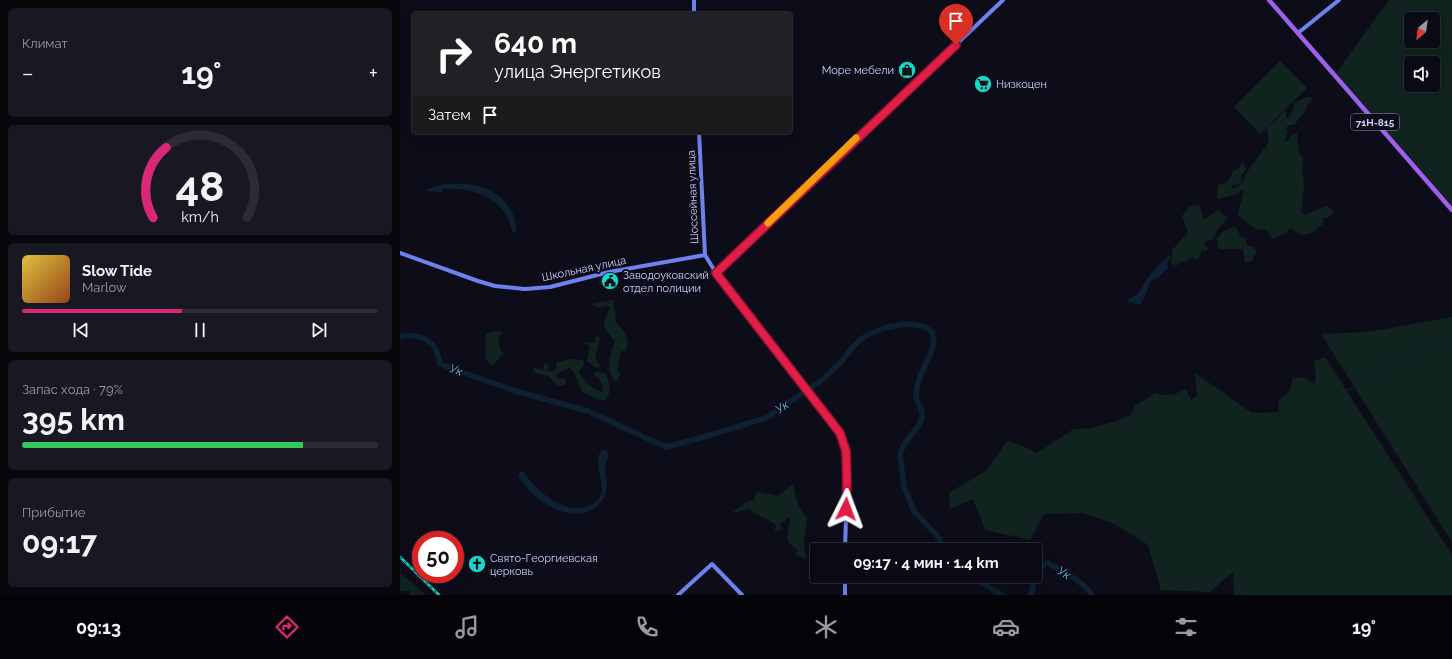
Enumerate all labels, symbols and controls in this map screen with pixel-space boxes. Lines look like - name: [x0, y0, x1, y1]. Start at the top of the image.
- pin: [939, 4, 973, 45]
- icon: arrive: [945, 10, 967, 32]
- north arrow: [1404, 12, 1440, 48]
- map controls: [1404, 12, 1440, 92]
- text: 640 m: [494, 27, 577, 60]
- icon: right: [428, 28, 480, 80]
- text: Климат: [22, 36, 68, 51]
- text: 19°: [181, 56, 221, 91]
- button: sound: [1404, 56, 1440, 92]
- text: −: [22, 60, 34, 86]
- text: +: [369, 60, 378, 86]
- shop icon: Море мебели: [897, 60, 917, 80]
- text: улица Энергетиков: [494, 61, 661, 82]
- place label: Море мебели: [822, 64, 894, 77]
- supermarket icon: Низкоцен: [973, 74, 993, 94]
- place label: Низкоцен: [996, 78, 1047, 91]
- icon: arrive: [479, 104, 501, 126]
- text: Затем: [428, 106, 471, 124]
- road number: 71Н-815: [1351, 114, 1399, 130]
- street label: Шоссейная улица: [685, 150, 701, 244]
- text: 48: [176, 162, 224, 211]
- text: km/h: [181, 209, 219, 225]
- street label: Школьная улица: [541, 254, 627, 284]
- text: Slow Tide: [82, 262, 152, 280]
- place label: Заводоуковский отдел полиции: [623, 269, 709, 295]
- public building icon: Заводоуковский отдел полиции: [600, 271, 620, 291]
- text: Marlow: [82, 280, 127, 295]
- icon: previous: [70, 319, 92, 341]
- icon: pause: [189, 319, 211, 341]
- icon: next: [308, 319, 330, 341]
- water label: Ук: [447, 361, 465, 379]
- text: Запас хода · 79%: [22, 382, 123, 397]
- water label: Ук: [773, 397, 791, 417]
- text: 395 km: [22, 402, 125, 437]
- position arrow: [825, 488, 867, 530]
- text: Прибытие: [22, 505, 85, 520]
- text: 09:17: [22, 525, 97, 560]
- speed limit sign: 50: [412, 531, 464, 583]
- place label: Свято-Георгиевская церковь: [490, 552, 598, 578]
- church icon: Свято-Георгиевская церковь: [467, 554, 487, 574]
- text: 09:17 · 4 мин · 1.4 km: [853, 554, 999, 572]
- water label: Ук: [1055, 564, 1073, 582]
- icon: directions: [273, 613, 301, 641]
- icon: music: [453, 613, 481, 641]
- icon: phone: [633, 613, 661, 641]
- icon: climate: [812, 613, 840, 641]
- icon: car: [992, 613, 1020, 641]
- icon: filters: [1172, 613, 1200, 641]
- text: 09:13: [76, 617, 121, 638]
- text: 19°: [1352, 617, 1376, 638]

